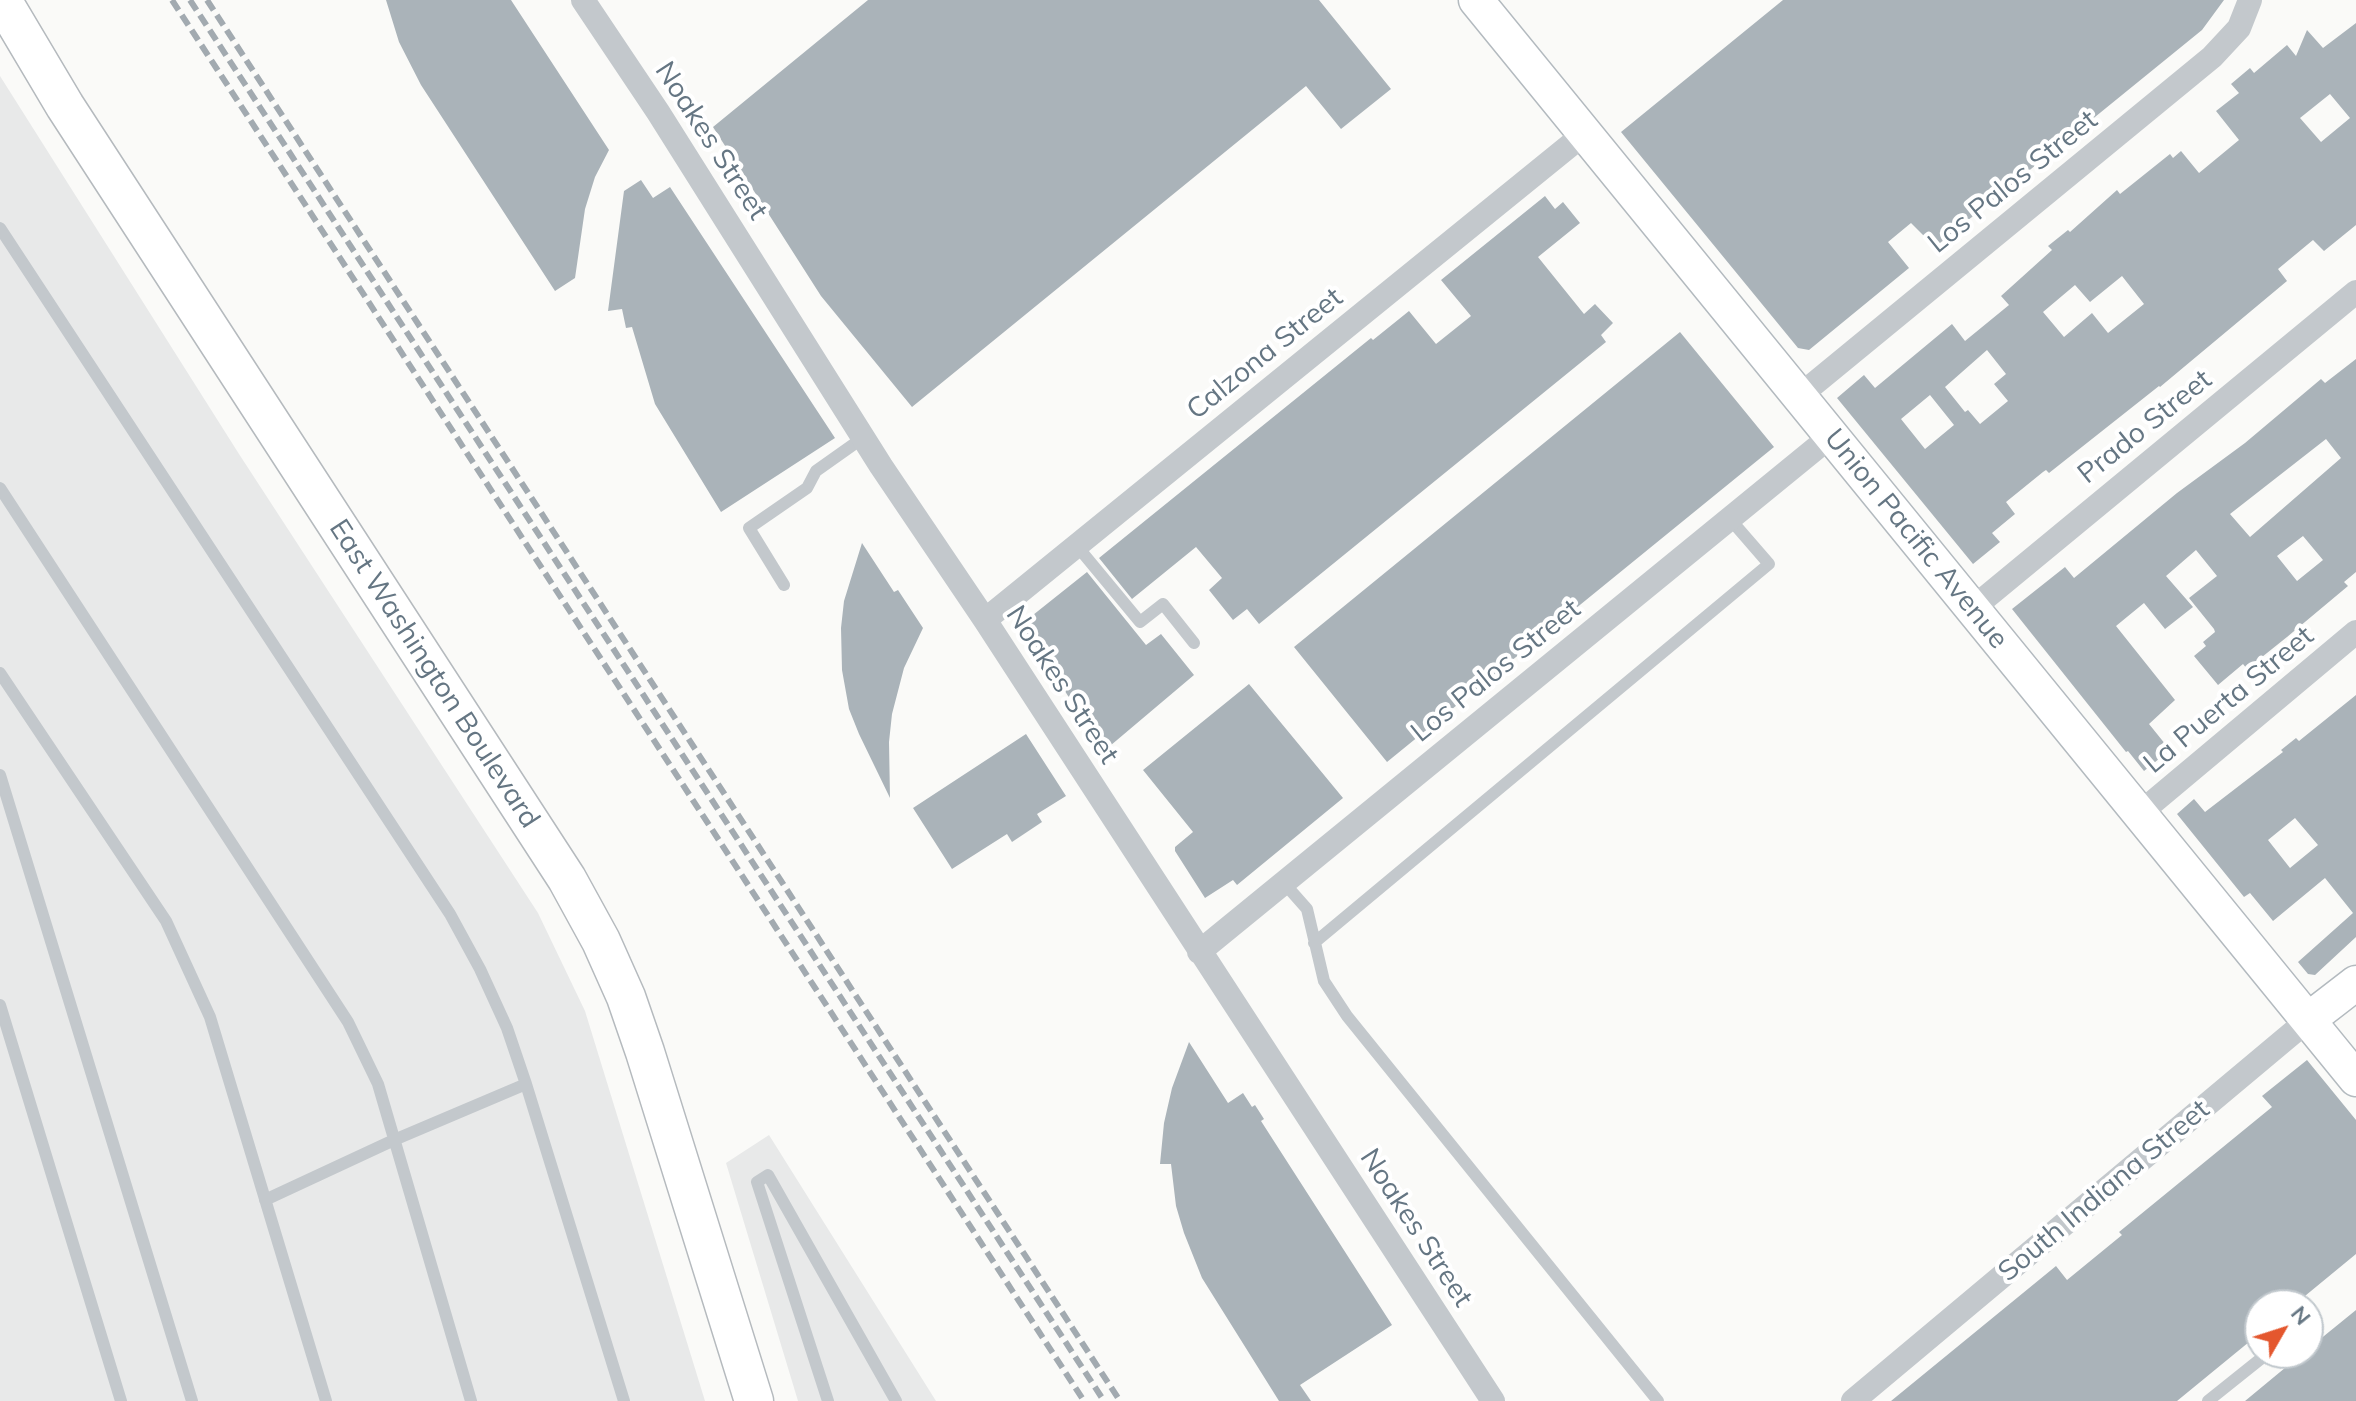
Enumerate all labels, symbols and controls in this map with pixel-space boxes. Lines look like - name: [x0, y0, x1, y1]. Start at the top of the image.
- street label: Noakes Street: [647, 56, 775, 226]
- street label: Los Palos Street: [1922, 104, 2104, 260]
- street label: Calzona Street: [1180, 281, 1350, 427]
- street label: Prado Street: [2071, 363, 2219, 491]
- street label: Union Pacific Avenue: [1817, 422, 2015, 656]
- street label: East Washington Boulevard: [322, 514, 546, 834]
- street label: Los Palos Street: [1405, 593, 1587, 749]
- street label: Noakes Street: [998, 600, 1126, 770]
- street label: La Puerta Street: [2137, 619, 2321, 781]
- street label: South Indiana Street: [1992, 1093, 2216, 1289]
- street label: Noakes Street: [1352, 1143, 1480, 1313]
- north arrow: [2244, 1289, 2324, 1369]
- text: N: [2285, 1300, 2317, 1330]

